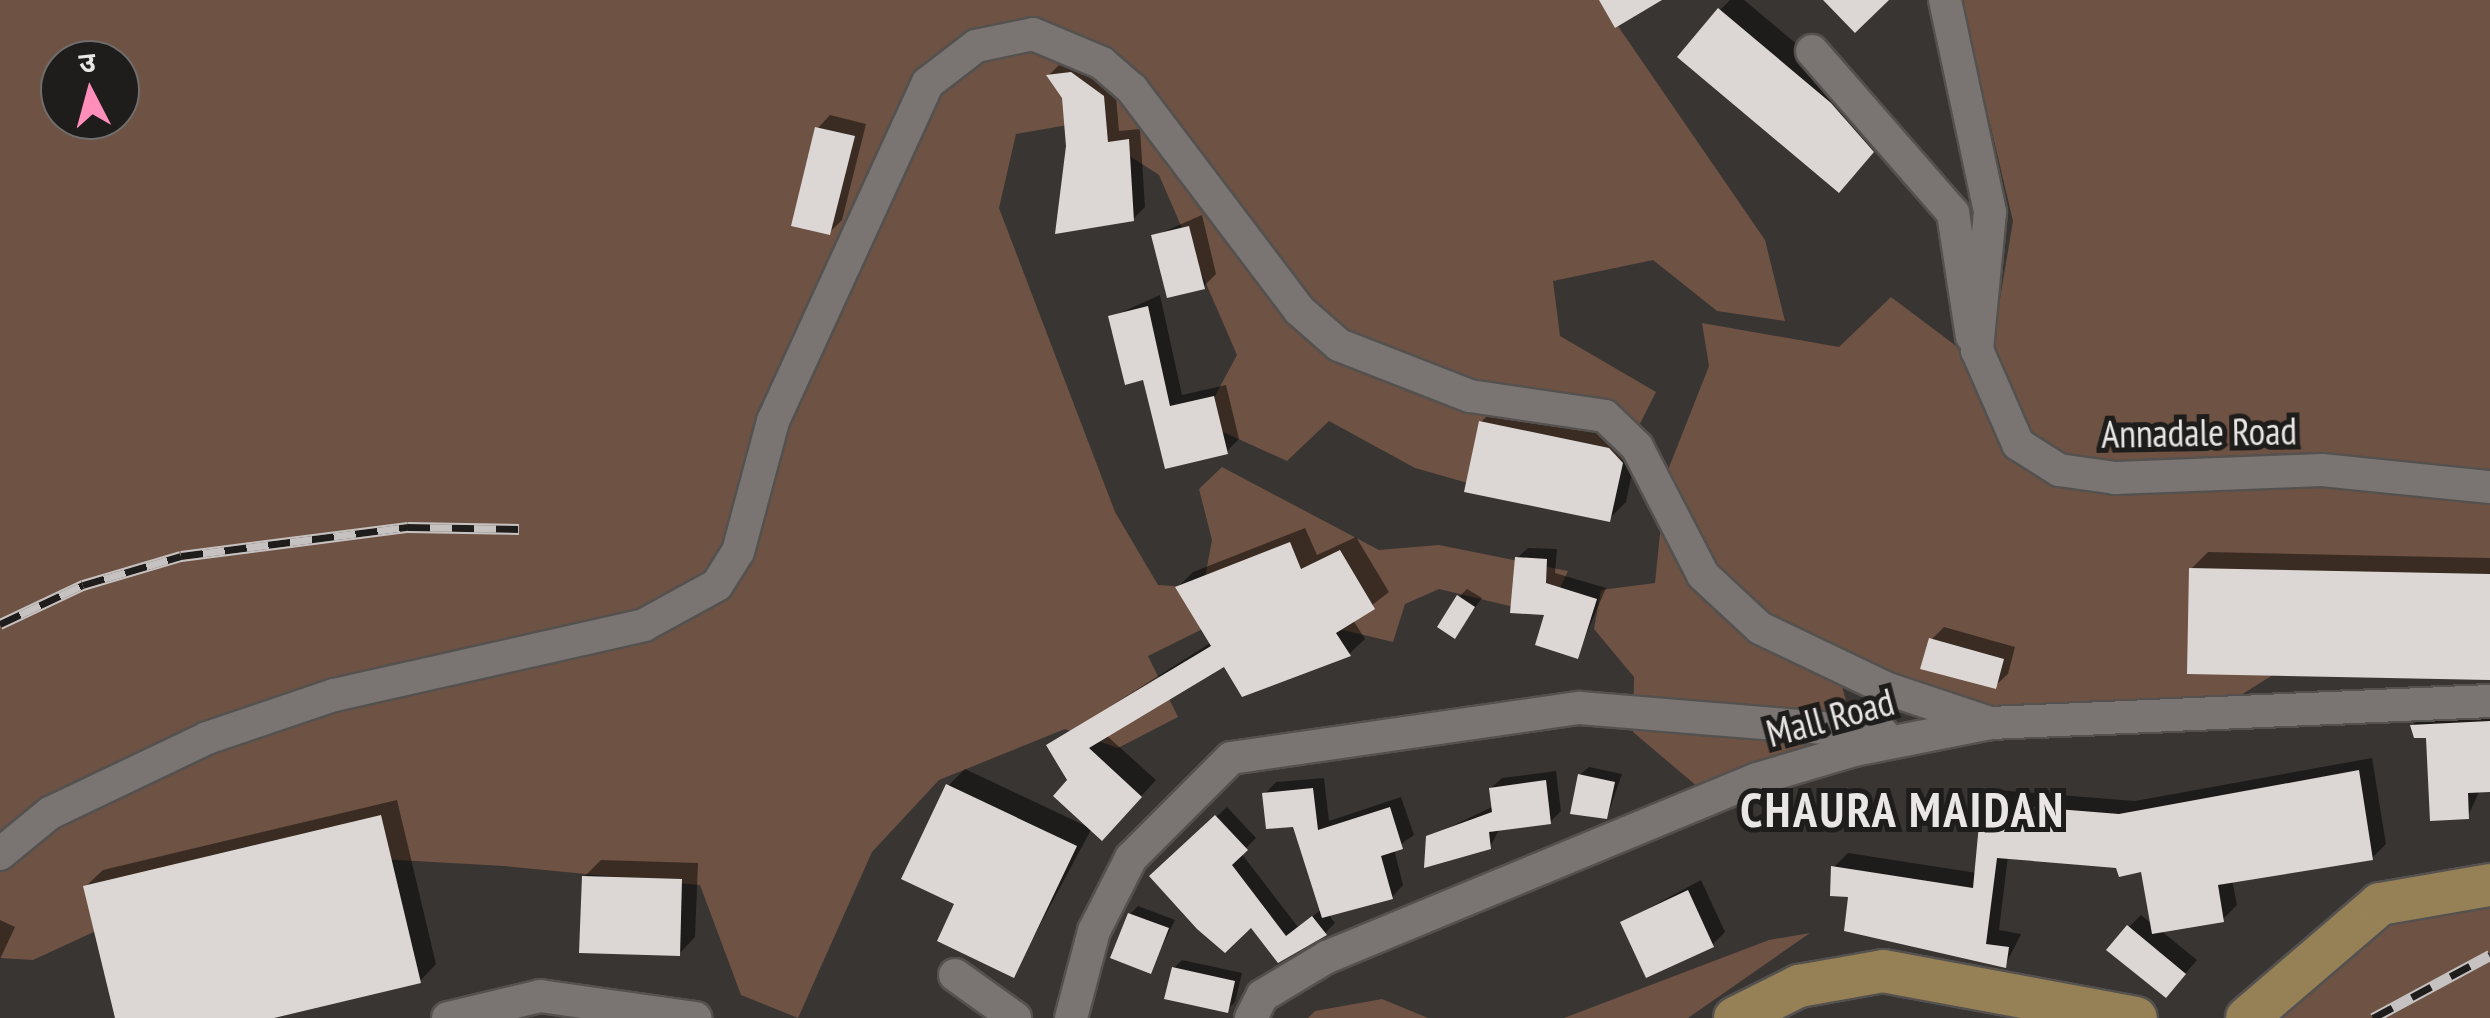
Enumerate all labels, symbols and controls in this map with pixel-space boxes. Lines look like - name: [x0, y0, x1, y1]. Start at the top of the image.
- north arrow: [40, 40, 140, 140]
- text: उ: [77, 42, 97, 81]
- street label: Annadale Road: [2101, 407, 2297, 457]
- street label: Mall Road: [1761, 678, 1899, 756]
- district label: CHAURA MAIDAN: [1739, 781, 2067, 839]

